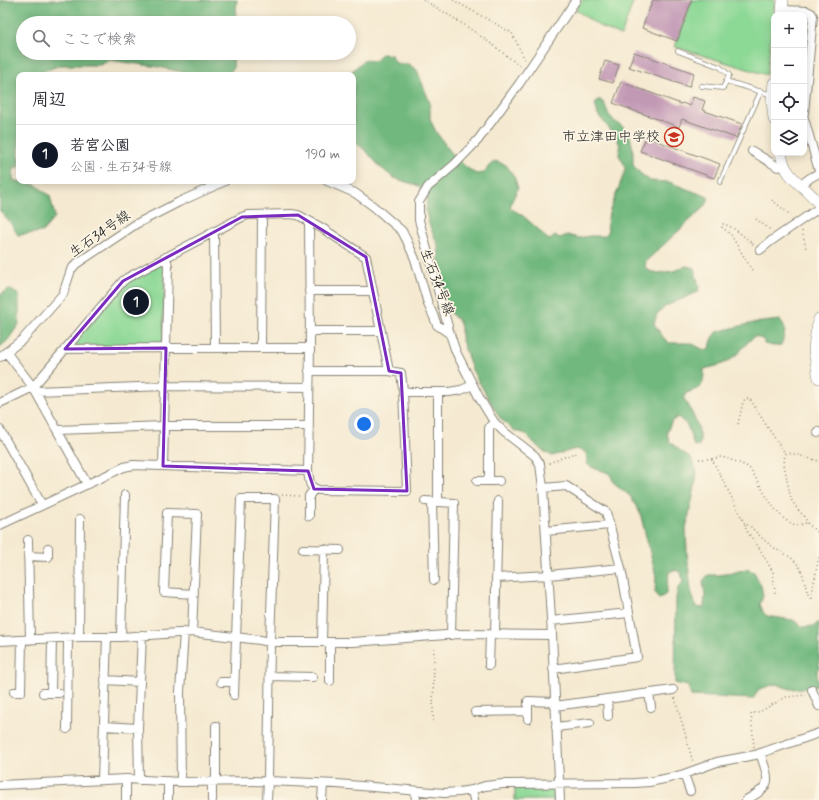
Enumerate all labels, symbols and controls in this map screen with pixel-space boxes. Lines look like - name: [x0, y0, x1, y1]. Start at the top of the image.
- map controls: [771, 12, 807, 156]
- button: +: [771, 12, 807, 48]
- search box: [16, 16, 356, 60]
- icon: search: [30, 27, 52, 49]
- text: ここで検索: [62, 30, 137, 50]
- button: −: [771, 48, 807, 84]
- button: locate: [771, 84, 807, 120]
- text: 周辺: [32, 89, 66, 111]
- button: layers: [771, 120, 807, 156]
- school or university icon: 市立津田中学校: [663, 126, 685, 148]
- place label: 市立津田中学校: [562, 128, 660, 146]
- text: 若宮公園: [70, 136, 130, 156]
- text: 1: [42, 146, 48, 163]
- text: 190 m: [305, 146, 340, 163]
- text: 公園 · 生石34号線: [70, 159, 172, 176]
- street label: 生石34号線: [66, 206, 134, 262]
- street label: 生石34号線: [416, 246, 458, 318]
- pin: 1: [123, 287, 149, 317]
- your location: [354, 414, 374, 434]

